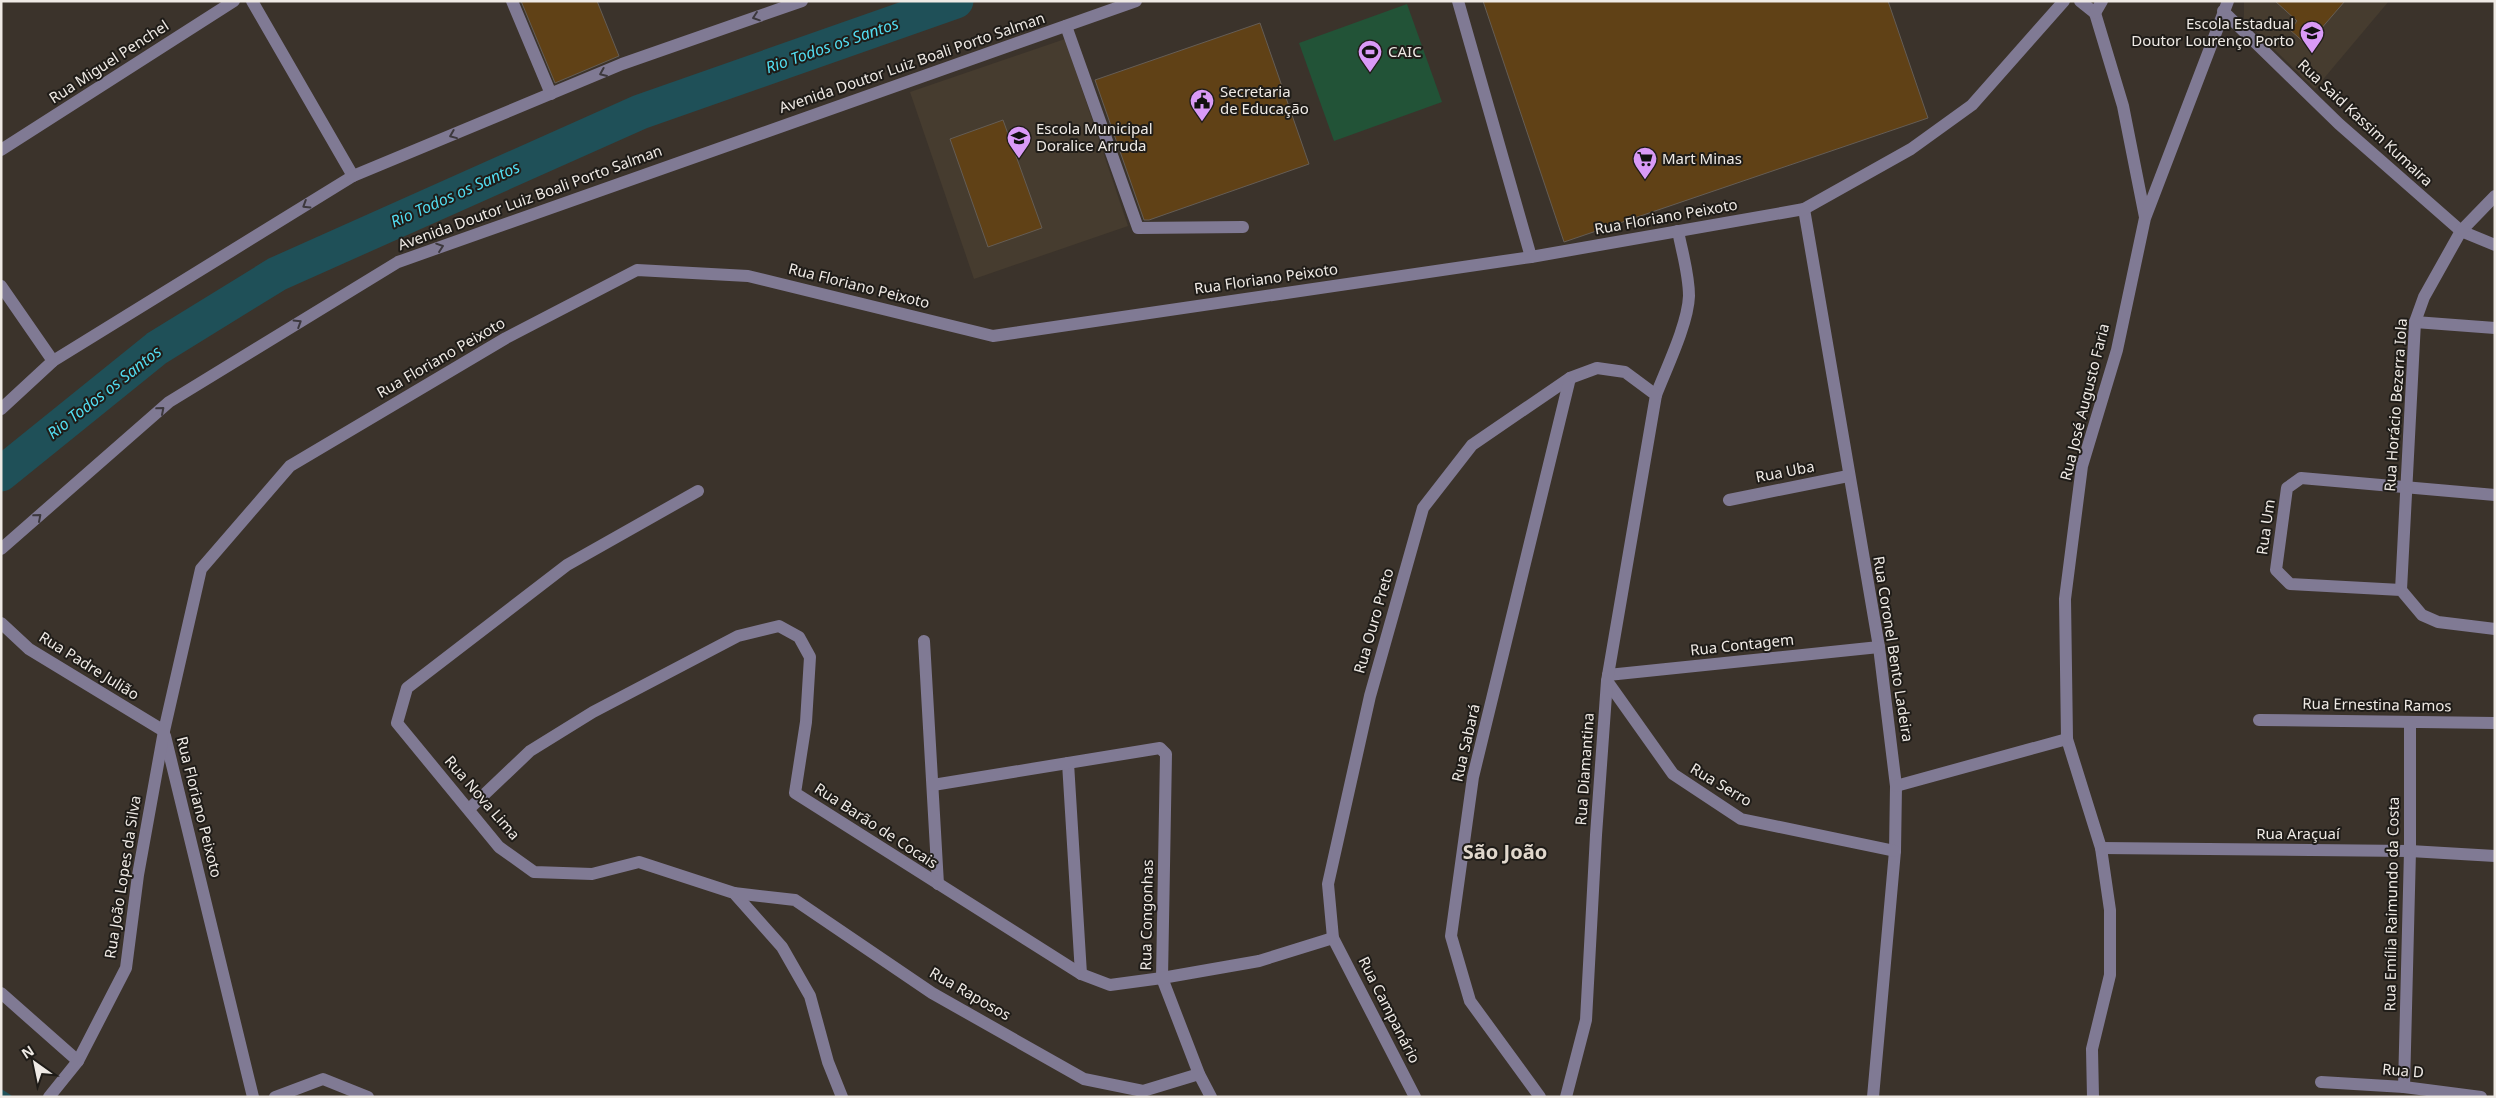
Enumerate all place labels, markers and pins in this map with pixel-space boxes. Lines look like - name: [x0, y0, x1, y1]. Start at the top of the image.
- place label: Escola Estadual Doutor Lourenço Porto: [2131, 13, 2294, 50]
- school or university icon: Escola Estadual Doutor Lourenço Porto: [2299, 20, 2325, 54]
- sports icon: CAIC: [1357, 39, 1383, 73]
- place label: CAIC: [1388, 41, 1422, 61]
- place label: Secretaria de Educação: [1220, 81, 1309, 118]
- public building icon: Secretaria de Educação: [1189, 88, 1215, 122]
- place label: Escola Municipal Doralice Arruda: [1036, 118, 1153, 155]
- school or university icon: Escola Municipal Doralice Arruda: [1006, 125, 1032, 159]
- supermarket icon: Mart Minas: [1632, 146, 1658, 180]
- place label: Mart Minas: [1662, 148, 1742, 168]

